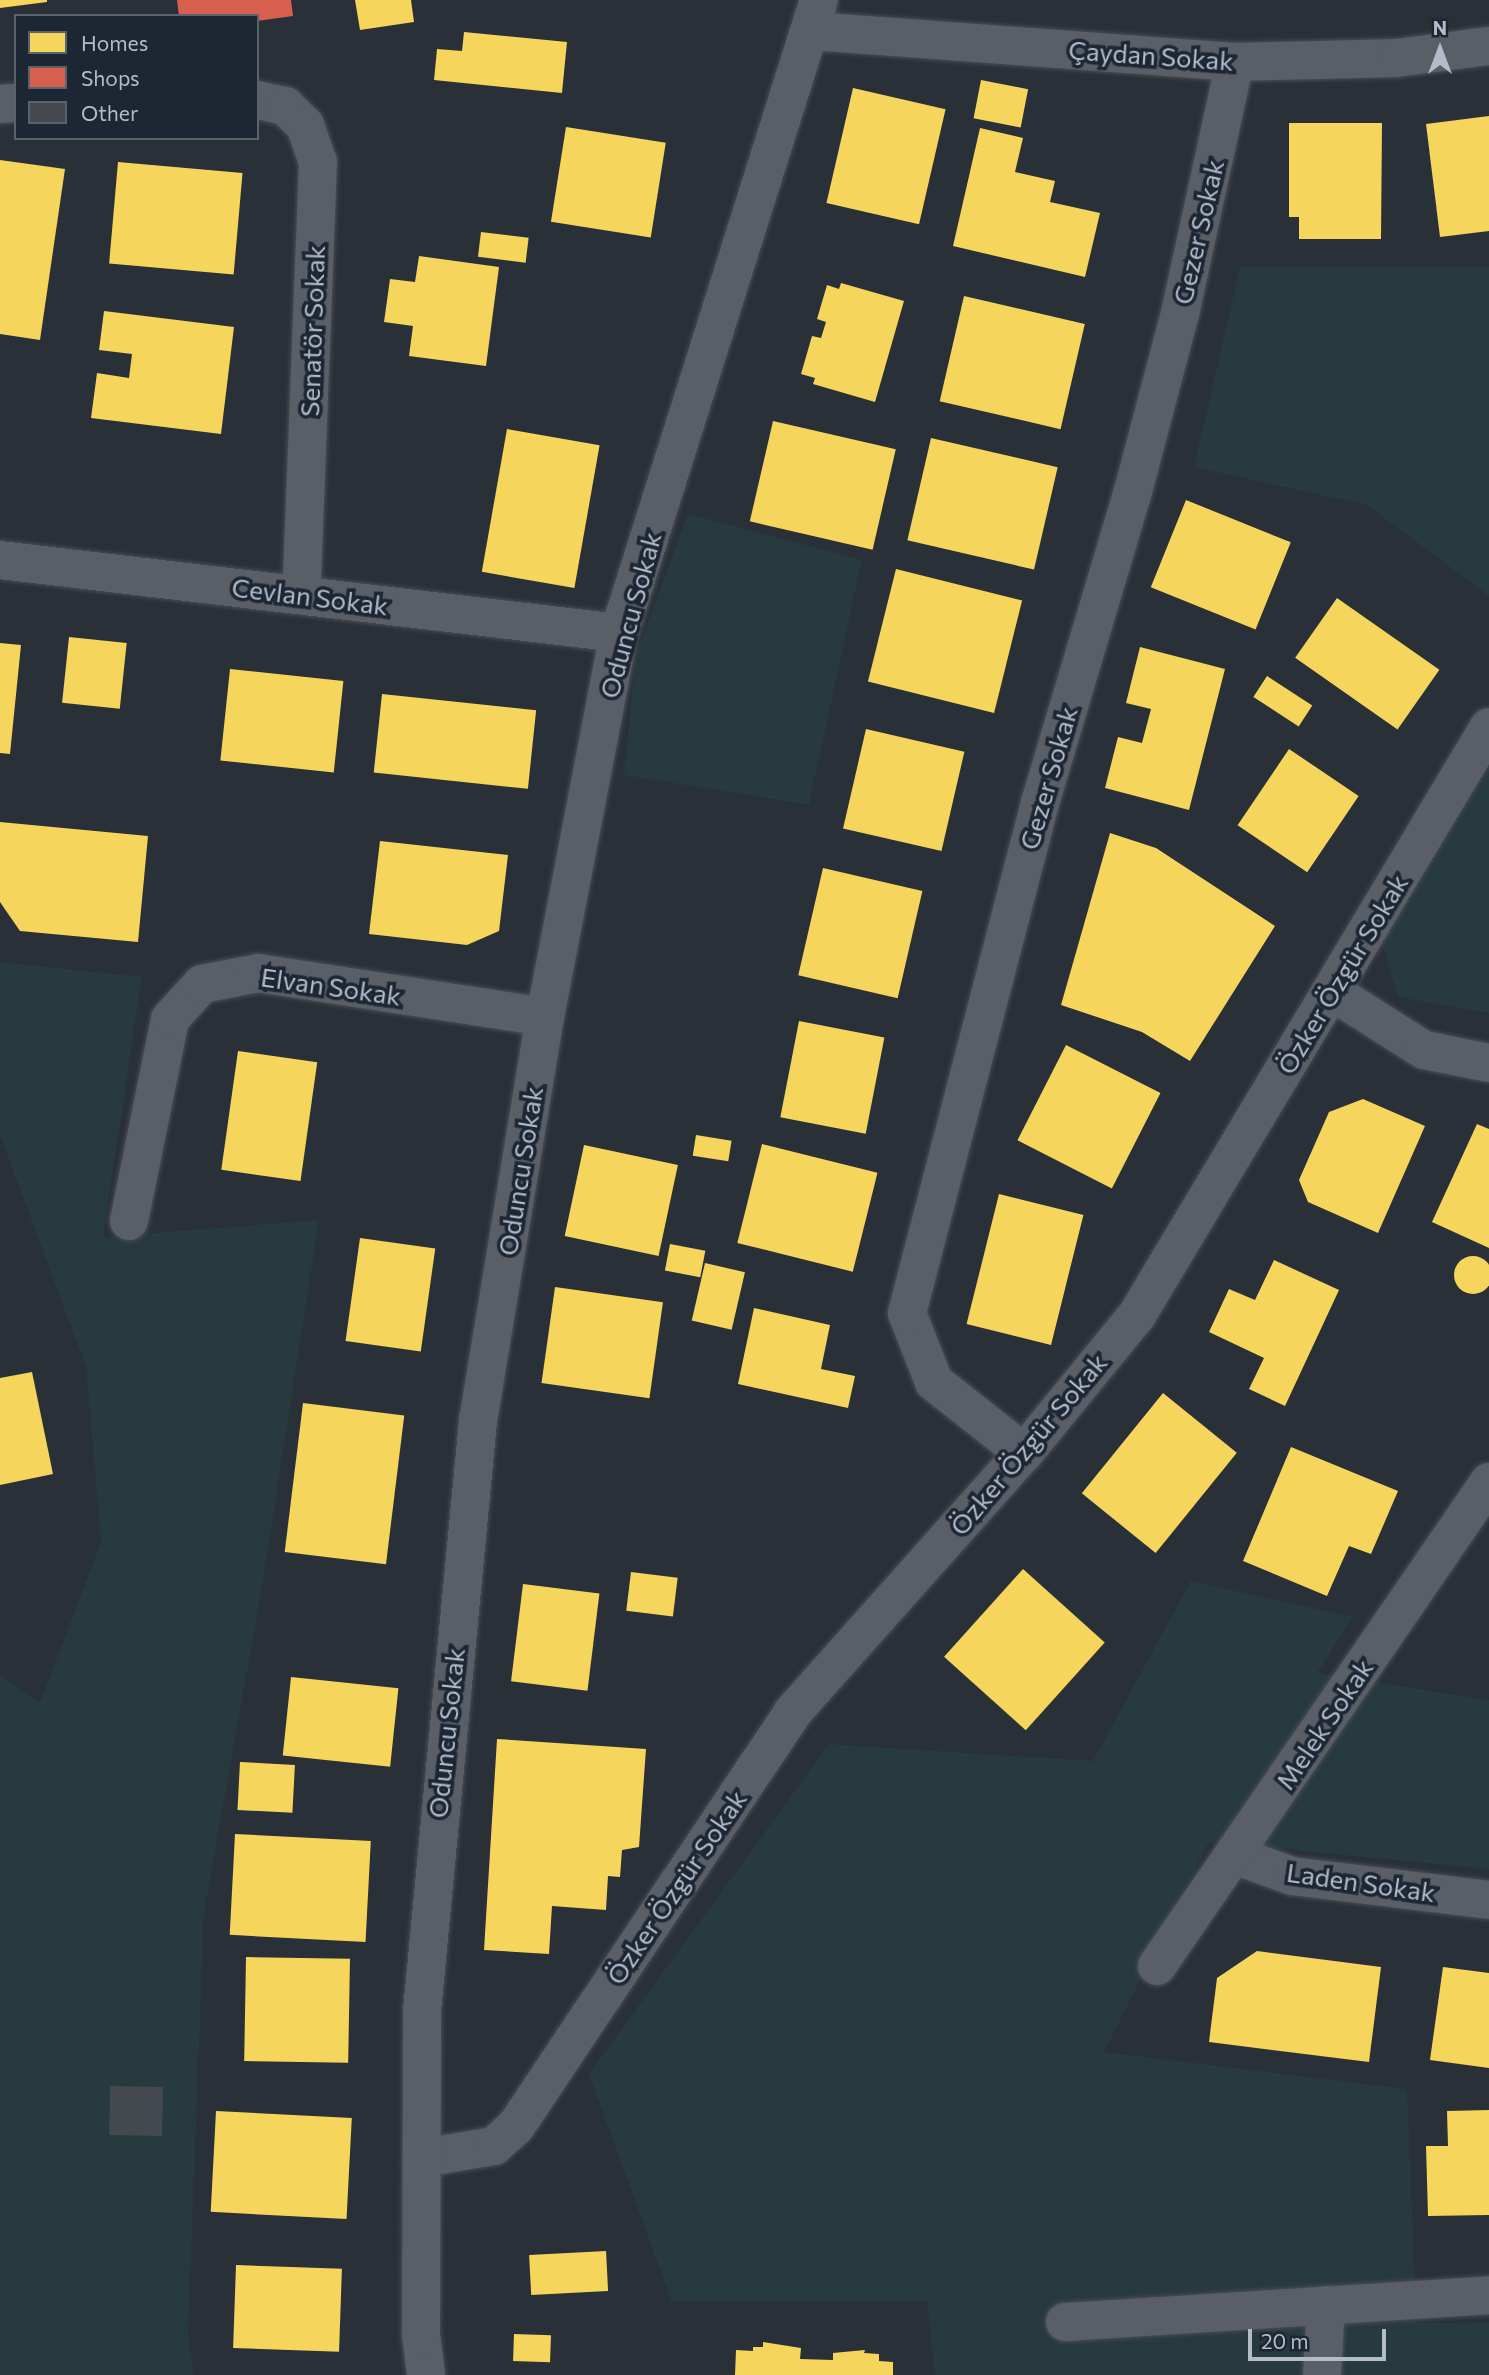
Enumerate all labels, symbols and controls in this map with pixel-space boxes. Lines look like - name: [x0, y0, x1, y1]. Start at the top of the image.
- legend: [14, 14, 259, 140]
- north arrow: [1405, 14, 1475, 84]
- text: N: [1433, 16, 1447, 39]
- text: Homes: [81, 30, 148, 55]
- street label: Çaydan Sokak: [1067, 34, 1235, 76]
- text: Shops: [81, 65, 140, 90]
- text: Other: [81, 100, 138, 125]
- street label: Gezer Sokak: [1166, 157, 1230, 307]
- street label: Senatör Sokak: [293, 245, 331, 417]
- street label: Oduncu Sokak: [593, 529, 667, 701]
- street label: Cevlan Sokak: [230, 571, 390, 621]
- street label: Gezer Sokak: [1013, 703, 1083, 853]
- street label: Özker Özgür Sokak: [1270, 868, 1414, 1080]
- street label: Elvan Sokak: [259, 961, 403, 1011]
- street label: Oduncu Sokak: [491, 1084, 549, 1258]
- street label: Özker Özgür Sokak: [943, 1347, 1113, 1541]
- street label: Oduncu Sokak: [422, 1647, 470, 1819]
- street label: Melek Sokak: [1269, 1653, 1379, 1795]
- street label: Özker Özgür Sokak: [599, 1784, 753, 1990]
- street label: Laden Sokak: [1285, 1856, 1437, 1908]
- scale bar: [1251, 2316, 1389, 2360]
- text: 20 m: [1261, 2328, 1309, 2353]

